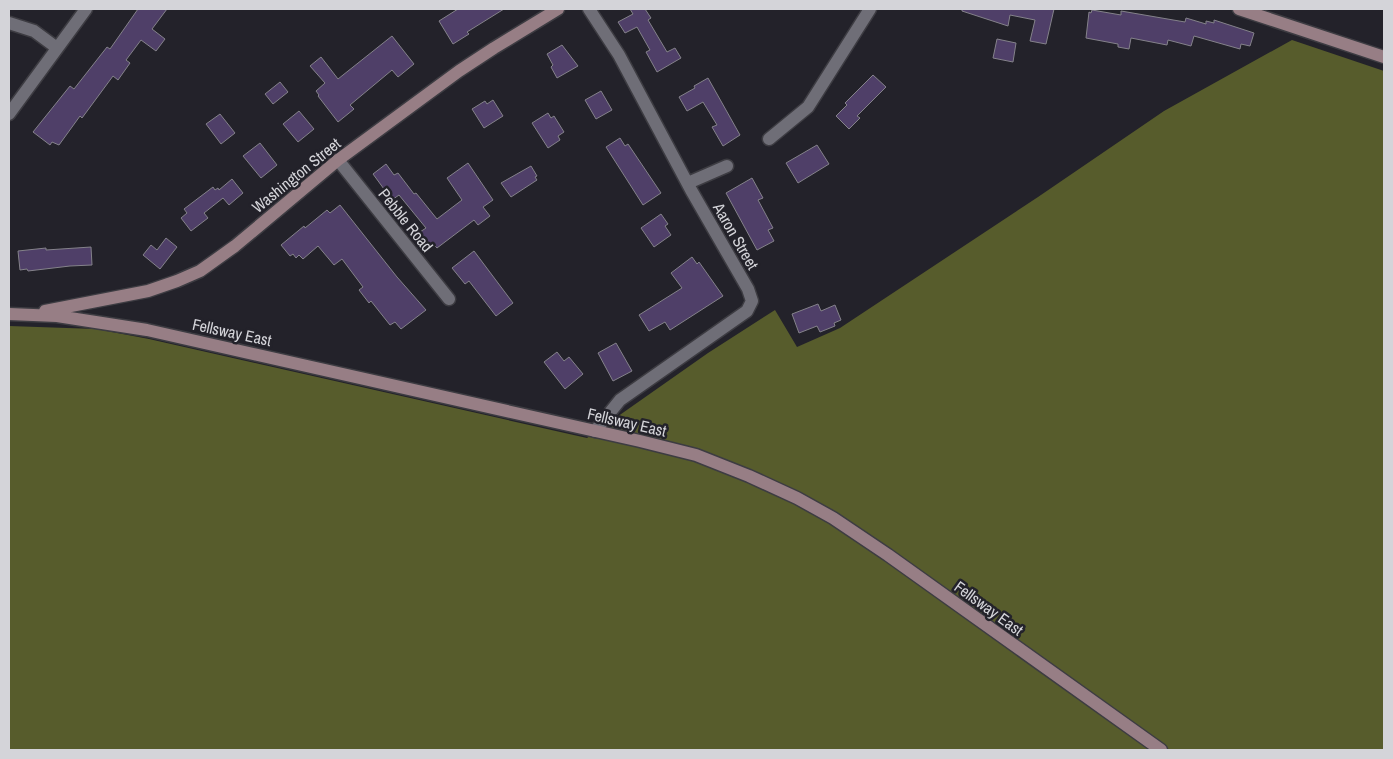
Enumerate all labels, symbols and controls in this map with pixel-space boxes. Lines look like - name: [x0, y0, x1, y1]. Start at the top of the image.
- street label: Washington Street: [247, 132, 345, 218]
- street label: Pebble Road: [374, 184, 438, 256]
- street label: Aaron Street: [708, 198, 764, 274]
- street label: Fellsway East: [190, 313, 274, 351]
- street label: Fellsway East: [585, 402, 669, 442]
- street label: Fellsway East: [950, 576, 1028, 641]

